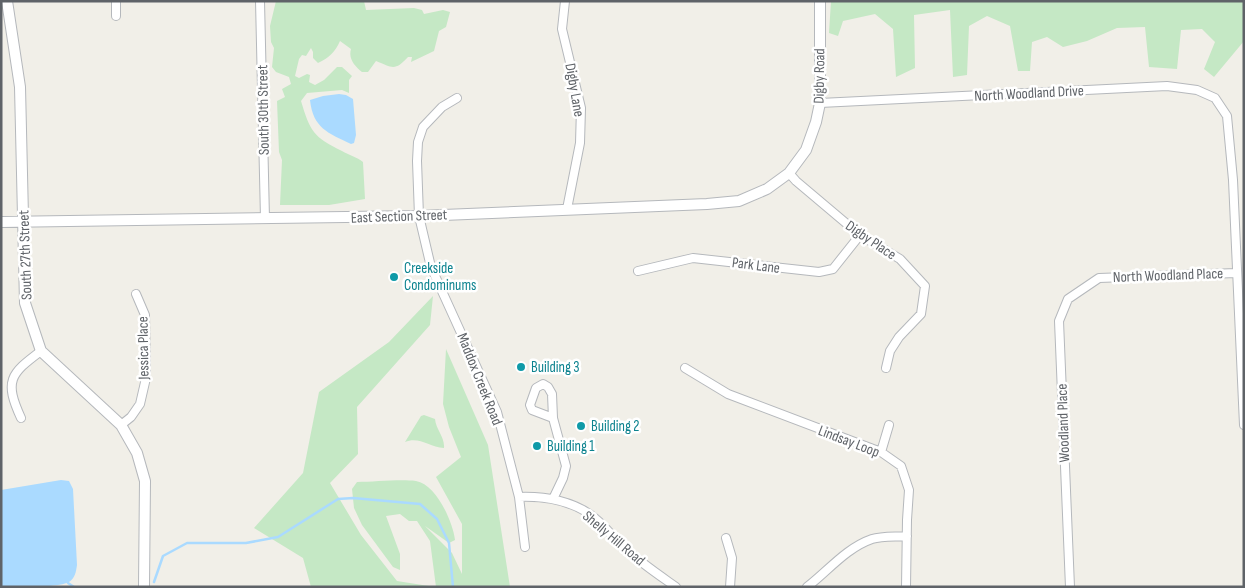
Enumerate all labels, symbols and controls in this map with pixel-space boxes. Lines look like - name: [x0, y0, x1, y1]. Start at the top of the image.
- street label: Digby Road: [810, 48, 829, 104]
- street label: Digby Lane: [560, 62, 589, 118]
- street label: South 30th Street: [253, 64, 274, 155]
- street label: North Woodland Drive: [974, 81, 1084, 106]
- street label: East Section Street: [350, 205, 448, 228]
- street label: South 27th Street: [14, 209, 37, 300]
- street label: Digby Place: [842, 217, 900, 264]
- street label: Park Lane: [731, 253, 781, 278]
- place label: Creekside Condominums: [404, 259, 476, 295]
- street label: North Woodland Place: [1112, 264, 1224, 287]
- marker: Creekside Condominums: [388, 271, 400, 283]
- street label: Jessica Place: [133, 316, 154, 381]
- street label: Maddox Creek Road: [452, 330, 507, 428]
- place label: Building 3: [531, 358, 580, 377]
- marker: Building 3: [515, 361, 527, 373]
- street label: Woodland Place: [1053, 383, 1074, 463]
- place label: Building 2: [591, 417, 640, 436]
- marker: Building 2: [575, 420, 587, 432]
- street label: Lindsay Loop: [815, 421, 882, 462]
- place label: Building 1: [547, 437, 595, 456]
- marker: Building 1: [531, 440, 543, 452]
- street label: Shelly Hill Road: [578, 507, 649, 570]

